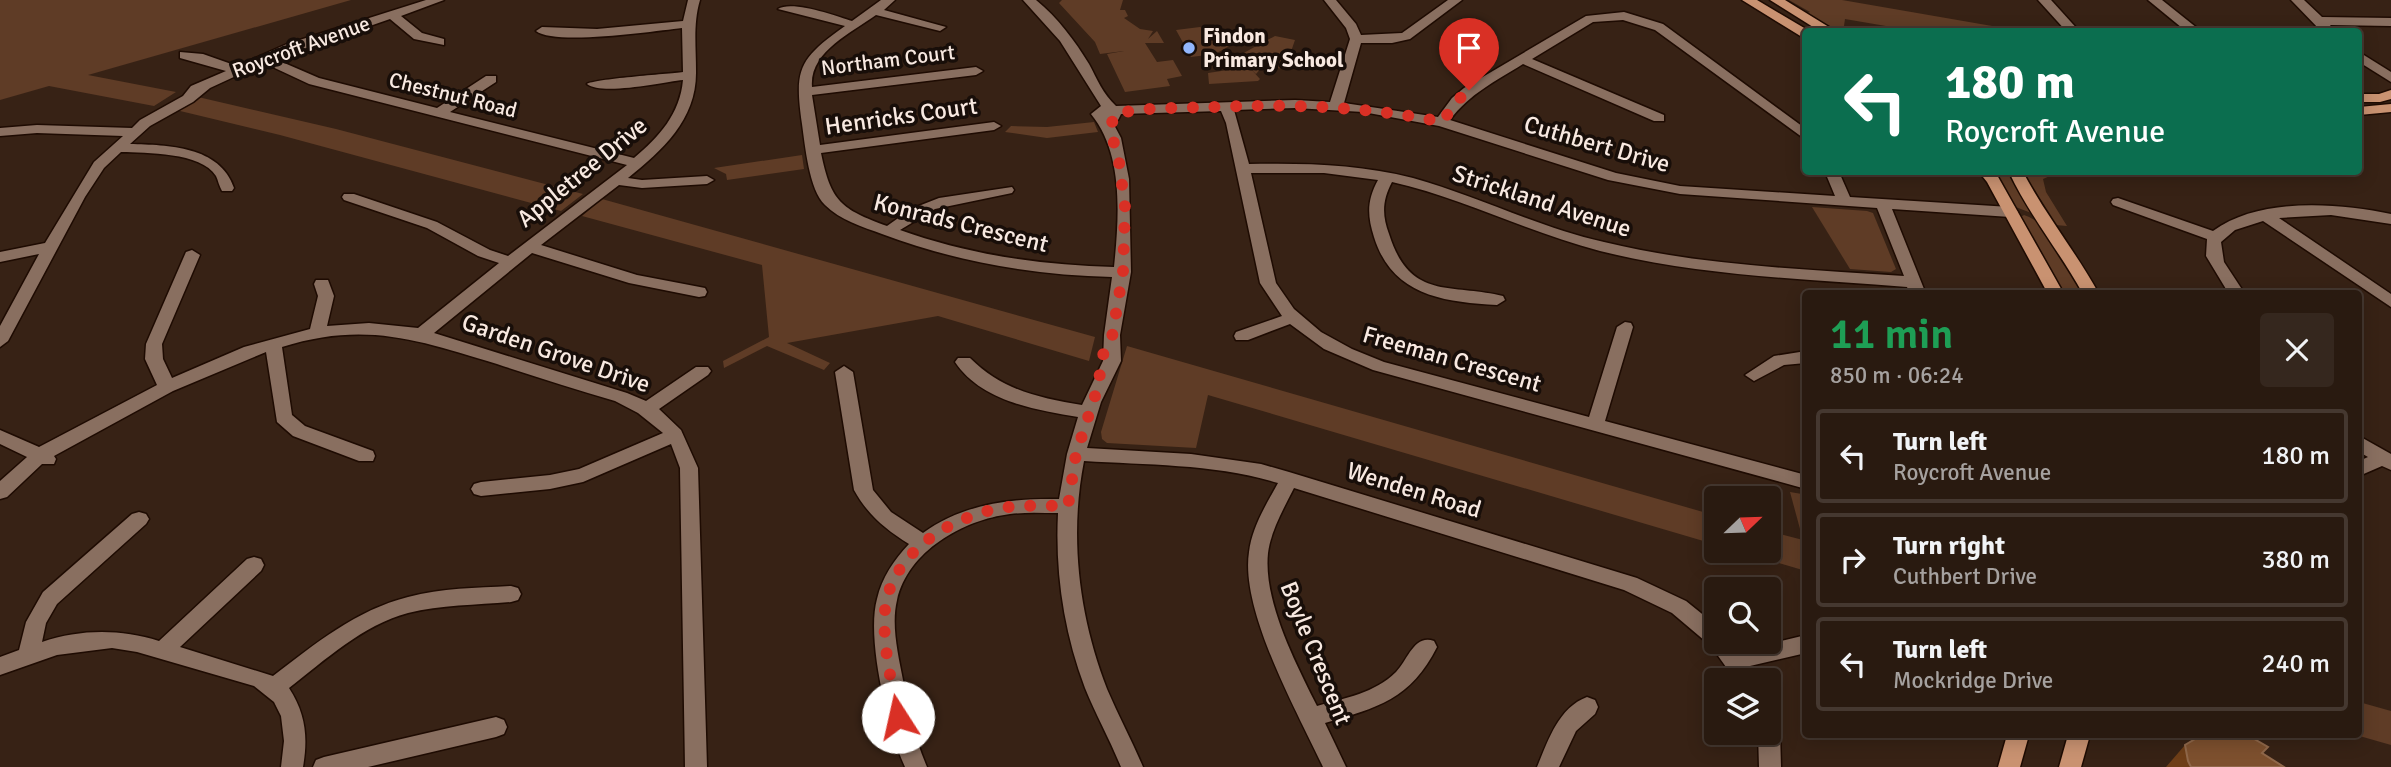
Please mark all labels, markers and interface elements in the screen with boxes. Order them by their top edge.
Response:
street label: Roycroft Avenue [229,10,373,84]
pin [1439,18,1499,90]
place label: Findon Primary School [1203,23,1344,73]
icon: arrive [1450,29,1488,67]
street label: Northam Court [820,39,956,81]
marker: Findon Primary School [1181,40,1197,56]
text: 180 m [1945,52,2075,112]
icon: left [1830,56,1921,147]
street label: Chestnut Road [386,67,520,123]
street label: Henricks Court [823,90,979,142]
street label: Cuthbert Drive [1521,109,1673,179]
street label: Appletree Drive [511,110,653,234]
text: Roycroft Avenue [1945,112,2165,151]
street label: Strickland Avenue [1449,158,1635,244]
street label: Konrads Crescent [871,187,1051,259]
street label: Garden Grove Drive [458,307,654,399]
text: 11 min [1830,309,1953,360]
button: close [2260,313,2334,387]
street label: Freeman Crescent [1359,319,1545,399]
text: 850 m · 06:24 [1830,361,1964,390]
text: Turn left [1893,426,1987,458]
icon: left [1834,437,1872,475]
text: 180 m [2261,440,2330,472]
street label: Wenden Road [1343,455,1485,525]
text: Roycroft Avenue [1893,458,2051,487]
north arrow [1704,486,1782,564]
map controls [1704,486,1781,745]
text: Turn right [1893,530,2005,562]
icon: right [1834,541,1872,579]
text: 380 m [2261,544,2330,576]
text: Cuthbert Drive [1893,562,2037,591]
street label: Boyle Crescent [1274,577,1358,729]
button: search [1704,577,1781,654]
text: Turn left [1893,634,1987,666]
icon: left [1834,645,1872,683]
text: 240 m [2261,648,2330,680]
text: Mockridge Drive [1893,666,2053,695]
button: layers [1704,668,1781,745]
position arrow [861,680,935,754]

